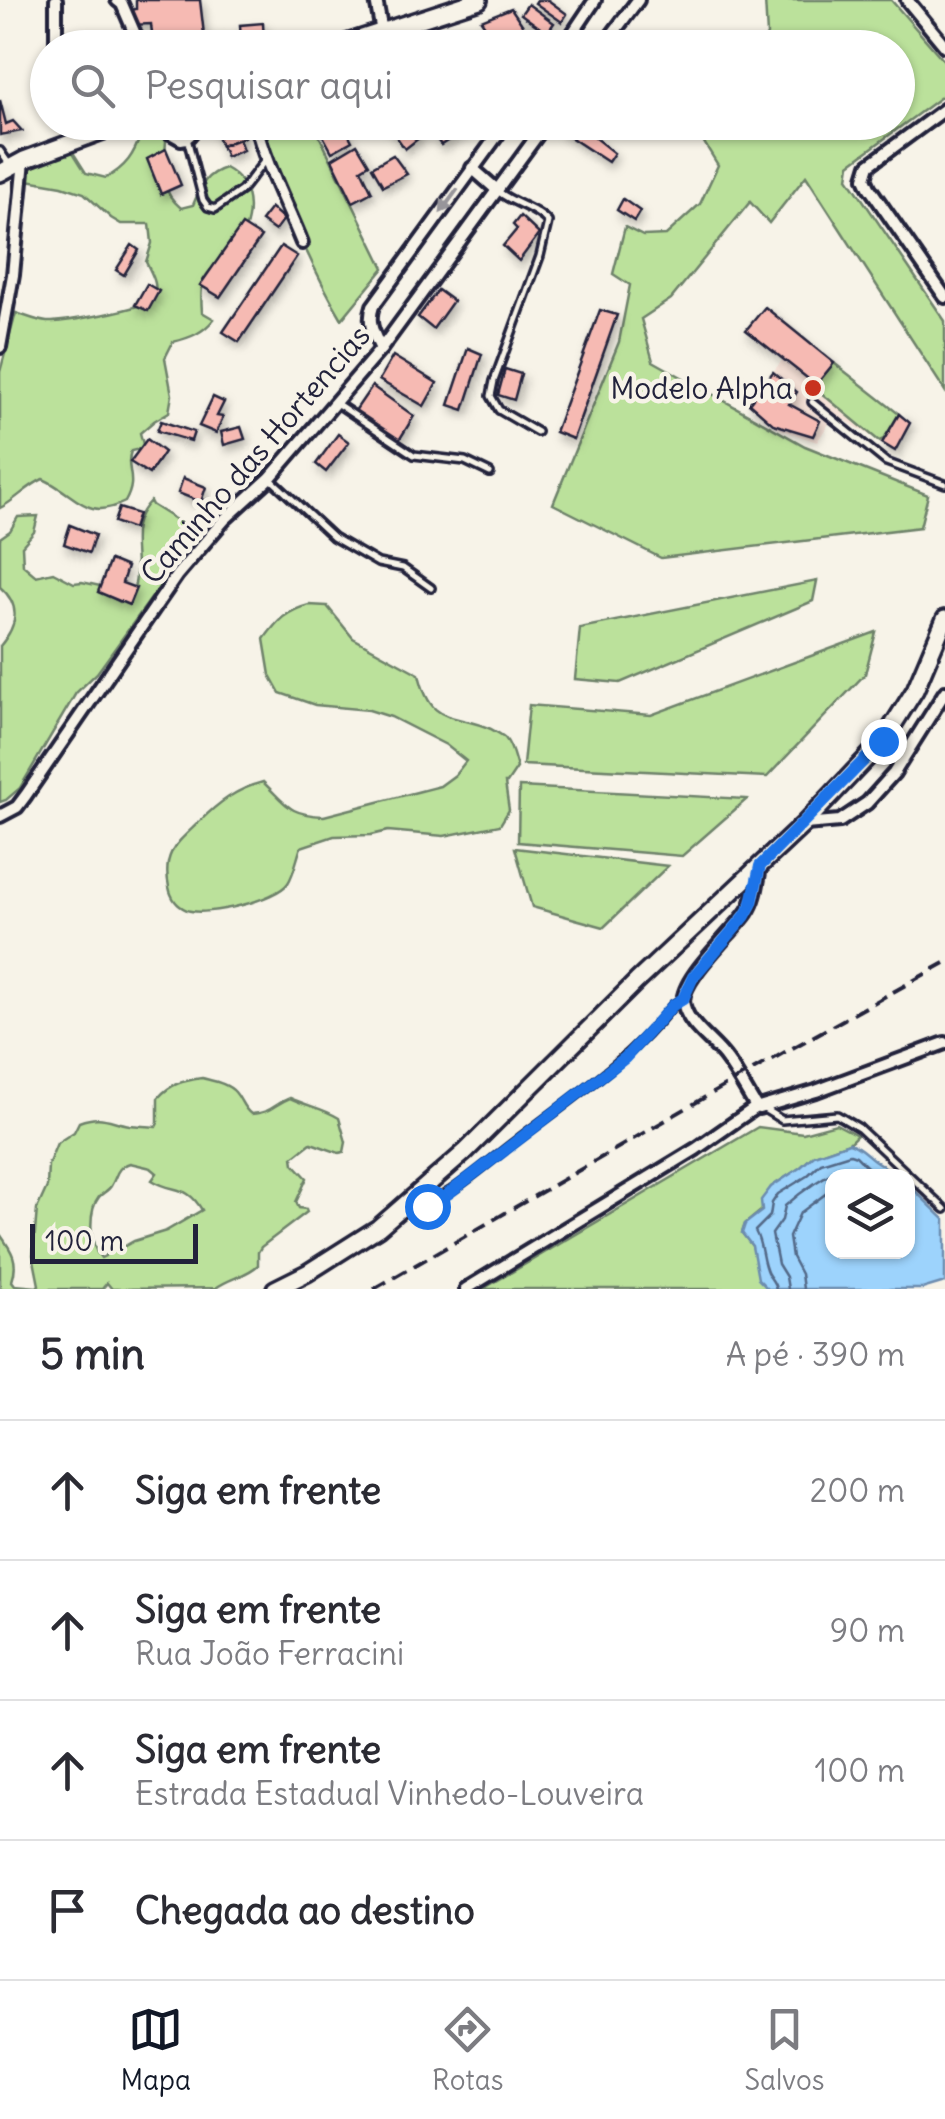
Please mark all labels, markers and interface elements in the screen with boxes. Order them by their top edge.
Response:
search box [30,30,915,140]
icon: search [65,58,120,113]
text: Pesquisar aqui [145,62,393,109]
one-way arrow [440,187,459,214]
street label: Caminho das Hortencias [132,317,378,591]
place label: Modelo Alpha [610,369,793,407]
marker: Modelo Alpha [802,377,824,399]
route end [861,719,907,765]
map controls [825,1169,915,1259]
button: layers [825,1169,915,1259]
route start [405,1184,451,1230]
scale bar [30,1219,198,1264]
text: 100 m [45,1223,124,1259]
text: 5 min [40,1328,145,1380]
text: A pé · 390 m [726,1334,905,1375]
icon: ahead [40,1463,95,1518]
text: Siga em frente [135,1467,381,1514]
text: 200 m [810,1470,905,1511]
text: Siga em frente [135,1586,381,1633]
icon: ahead [40,1603,95,1658]
text: 90 m [830,1610,905,1651]
text: Rua João Ferracini [135,1633,404,1674]
text: Siga em frente [135,1726,381,1773]
icon: ahead [40,1743,95,1798]
text: 100 m [815,1750,905,1791]
text: Estrada Estadual Vinhedo-Louveira [135,1773,644,1814]
icon: arrive [40,1883,95,1938]
text: Chegada ao destino [135,1887,475,1934]
tab: Mapa [121,2002,191,2098]
tab: Rotas [432,2002,503,2098]
tab: Salvos [745,2002,824,2098]

